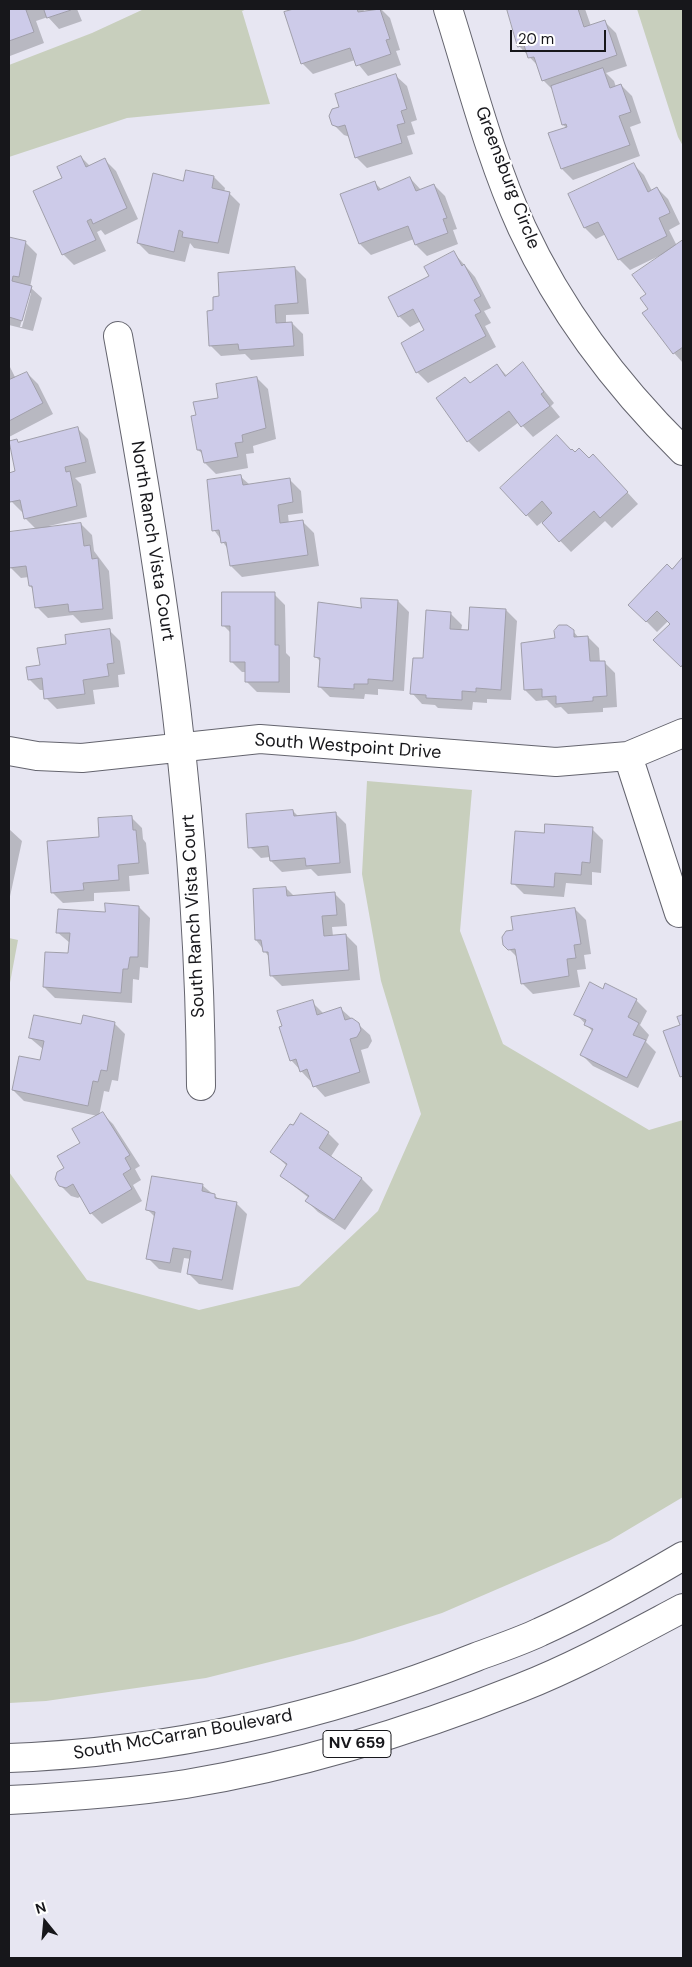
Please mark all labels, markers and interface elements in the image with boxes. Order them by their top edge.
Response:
scale bar [512,20,608,52]
text: 20 m [518,29,554,49]
street label: Greensburg Circle [470,104,544,252]
street label: North Ranch Vista Court [126,439,178,643]
street label: South Westpoint Drive [254,730,442,764]
street label: South Ranch Vista Court [178,814,210,1018]
street label: South McCarran Boulevard [72,1705,294,1765]
road number: NV 659 [323,1730,391,1758]
north arrow [20,1897,70,1947]
text: N [33,1898,48,1918]

